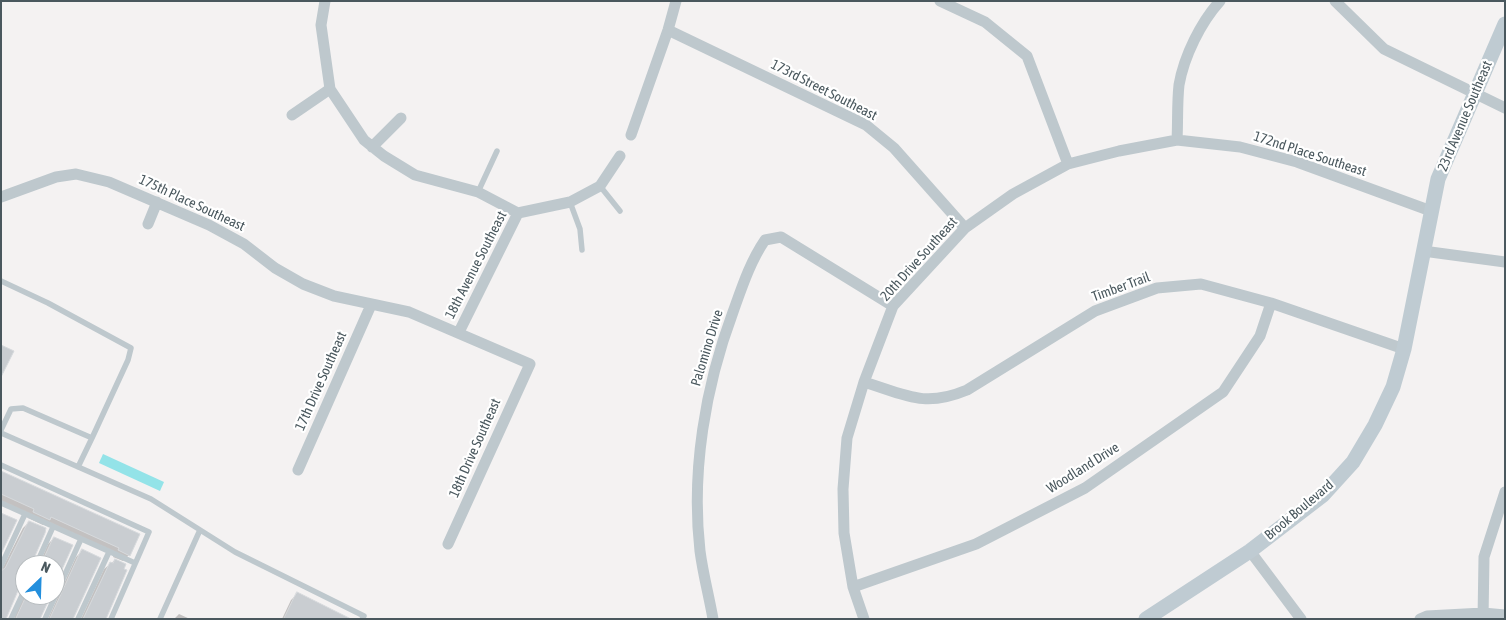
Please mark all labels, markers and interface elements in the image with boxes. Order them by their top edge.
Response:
street label: 173rd Street Southeast [768,56,880,124]
street label: 23rd Avenue Southeast [1434,58,1496,174]
street label: 172nd Place Southeast [1252,128,1368,180]
street label: 175th Place Southeast [136,171,248,235]
street label: 18th Avenue Southeast [442,208,510,322]
street label: 20th Drive Southeast [877,214,961,304]
street label: Timber Trail [1090,269,1152,305]
street label: Palomino Drive [687,308,727,388]
street label: 17th Drive Southeast [292,329,350,433]
street label: 18th Drive Southeast [446,396,504,500]
street label: Woodland Drive [1044,439,1122,497]
street label: Brook Boulevard [1261,476,1337,544]
north arrow [15,555,65,605]
text: N [39,558,53,576]

